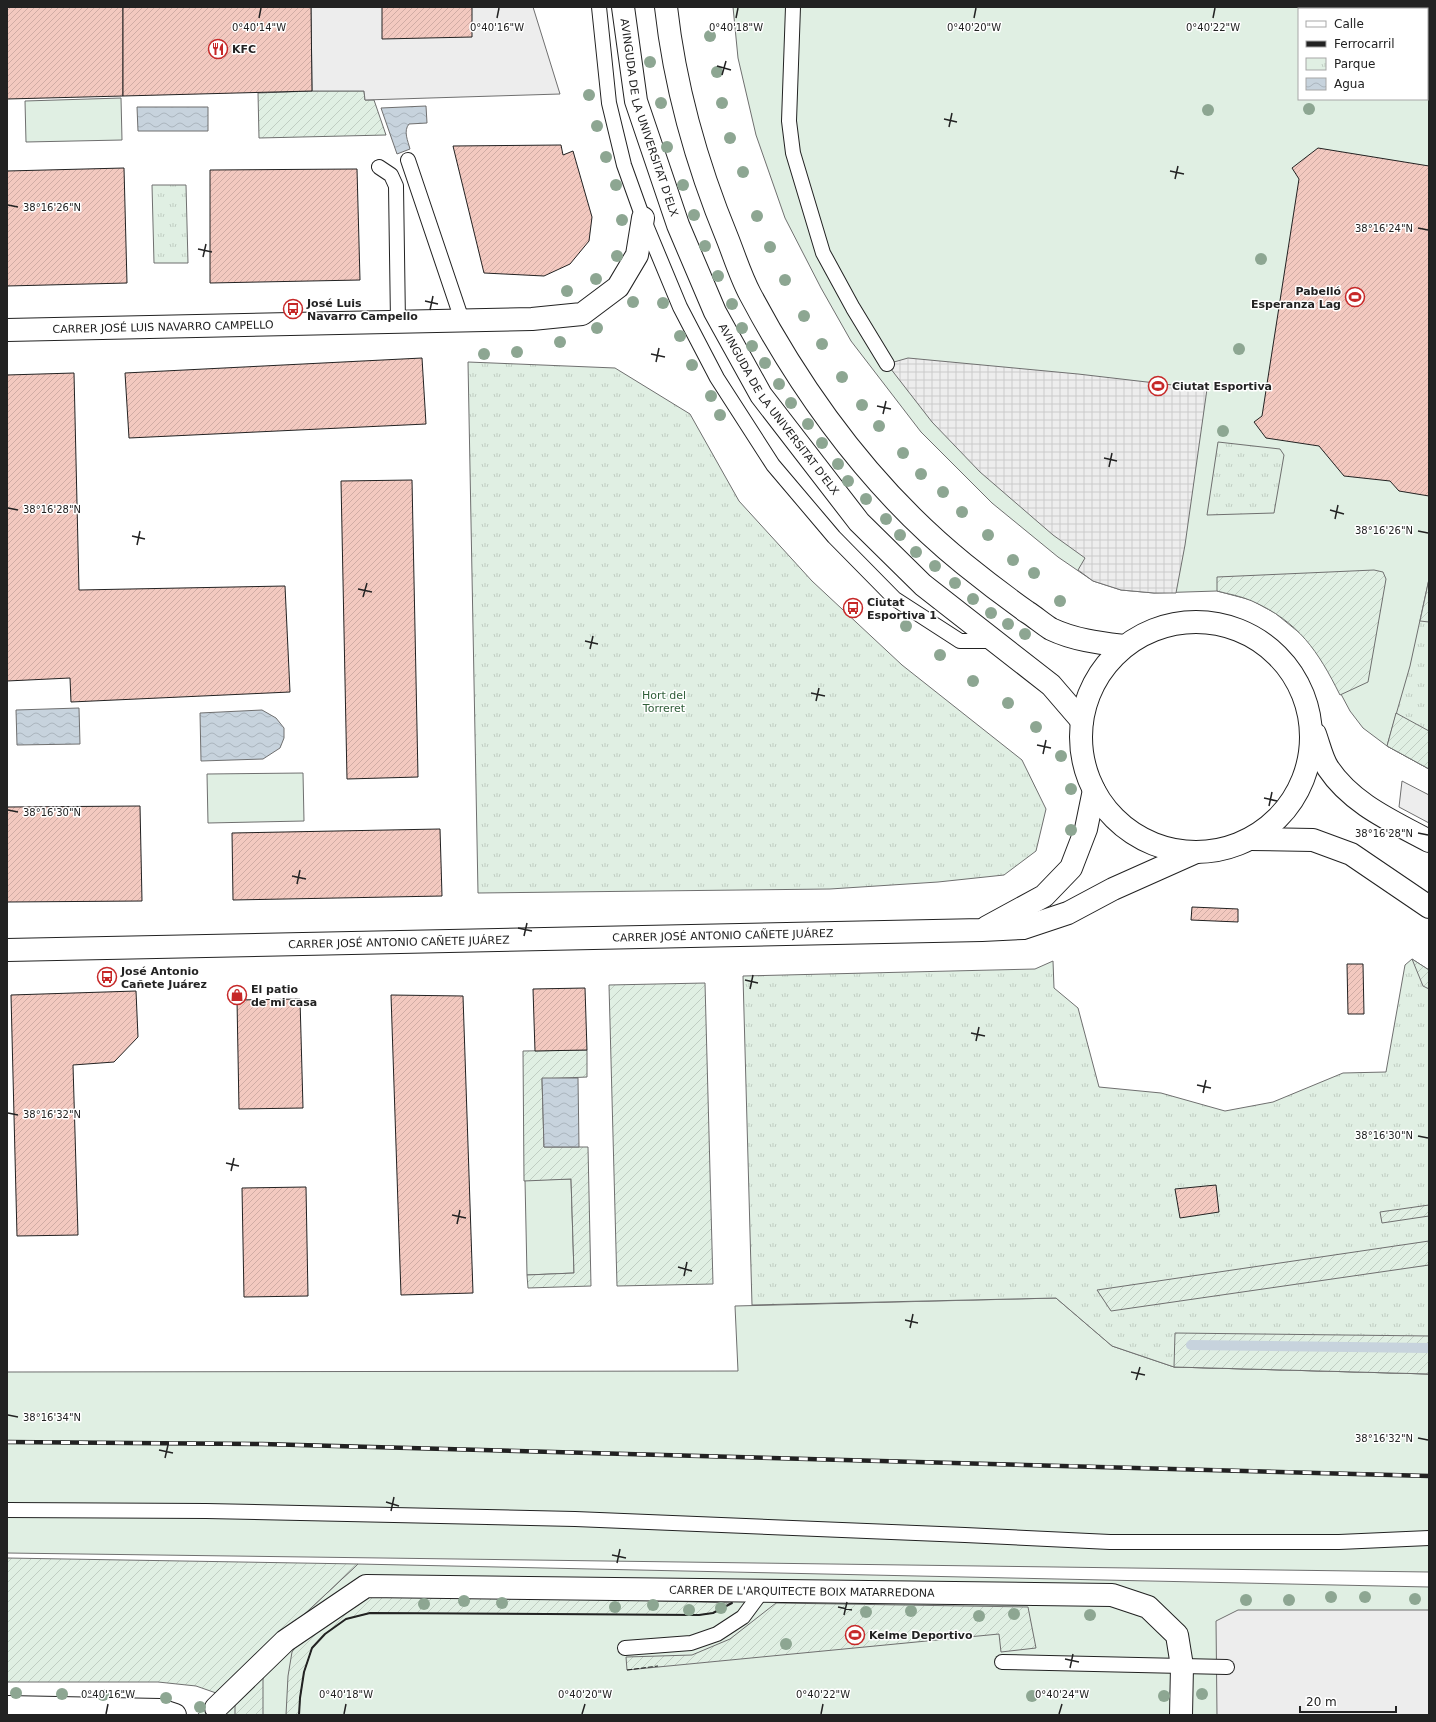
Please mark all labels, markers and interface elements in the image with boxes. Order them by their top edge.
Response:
legend [1298,8,1428,100]
text: Calle [1334,17,1364,31]
street label: AVINGUDA DE LA UNIVERSITAT D'ELX [618,18,681,219]
text: 0°40'14"W [232,22,286,33]
text: 0°40'16"W [470,22,524,33]
text: 0°40'18"W [709,22,763,33]
text: 0°40'20"W [947,22,1001,33]
text: 0°40'22"W [1186,22,1240,33]
text: Ferrocarril [1334,37,1395,51]
restaurant icon: KFC [207,38,229,60]
place label: KFC [232,43,256,56]
text: Parque [1334,57,1375,71]
text: Agua [1334,77,1365,91]
text: 38°16'26"N [23,202,81,213]
text: 38°16'24"N [1355,223,1413,234]
place label: Pabelló Esperanza Lag [1251,285,1341,311]
sports icon: Pabelló Esperanza Lag [1344,286,1366,308]
place label: José Luis Navarro Campello [306,297,418,323]
bus stop icon: José Luis Navarro Campello [282,298,304,320]
street label: CARRER JOSÉ LUIS NAVARRO CAMPELLO [52,318,274,336]
street label: AVINGUDA DE LA UNIVERSITAT D'ELX [716,321,842,498]
sports icon: Ciutat Esportiva [1147,375,1169,397]
place label: Ciutat Esportiva [1172,380,1272,393]
text: 38°16'28"N [23,504,81,515]
text: 38°16'26"N [1355,525,1413,536]
place label: Ciutat Esportiva 1 [867,596,937,622]
bus stop icon: Ciutat Esportiva 1 [842,597,864,619]
park label: Hort del Torreret [642,689,686,715]
text: 38°16'30"N [23,807,81,818]
text: 38°16'28"N [1355,828,1413,839]
street label: CARRER JOSÉ ANTONIO CAÑETE JUÁREZ [612,927,834,945]
street label: CARRER JOSÉ ANTONIO CAÑETE JUÁREZ [288,934,510,951]
place label: José Antonio Cañete Juárez [120,965,207,991]
bus stop icon: José Antonio Cañete Juárez [96,966,118,988]
place label: El patio de mi casa [251,983,317,1009]
shop icon: El patio de mi casa [226,984,248,1006]
text: 38°16'32"N [23,1109,81,1120]
text: 38°16'30"N [1355,1130,1413,1141]
text: 38°16'34"N [23,1412,81,1423]
text: 38°16'32"N [1355,1433,1413,1444]
street label: CARRER DE L'ARQUITECTE BOIX MATARREDONA [669,1584,935,1600]
sports icon: Kelme Deportivo [844,1624,866,1646]
place label: Kelme Deportivo [869,1629,973,1642]
scale bar [1300,1688,1396,1714]
text: 0°40'16"W [81,1689,135,1700]
text: 0°40'18"W [319,1689,373,1700]
text: 0°40'20"W [558,1689,612,1700]
text: 0°40'22"W [796,1689,850,1700]
text: 0°40'24"W [1035,1689,1089,1700]
text: 20 m [1306,1695,1337,1709]

